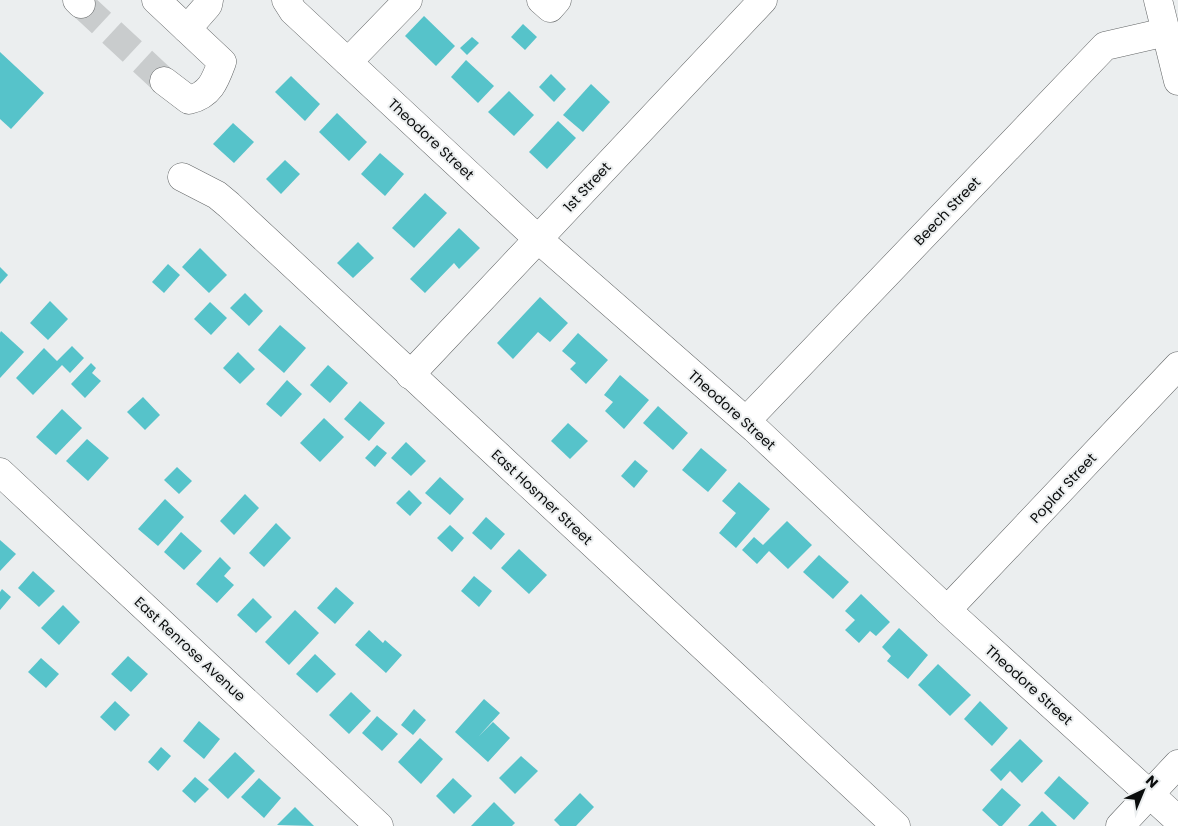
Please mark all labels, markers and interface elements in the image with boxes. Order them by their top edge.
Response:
street label: Theodore Street [384,94,478,184]
street label: 1st Street [559,158,615,216]
street label: Beech Street [909,172,985,250]
street label: Theodore Street [684,365,780,455]
street label: East Hosmer Street [487,445,597,549]
street label: Poplar Street [1025,448,1101,528]
street label: East Renrose Avenue [130,592,250,706]
street label: Theodore Street [981,640,1077,730]
north arrow [1118,766,1168,816]
text: N [1141,771,1163,792]

